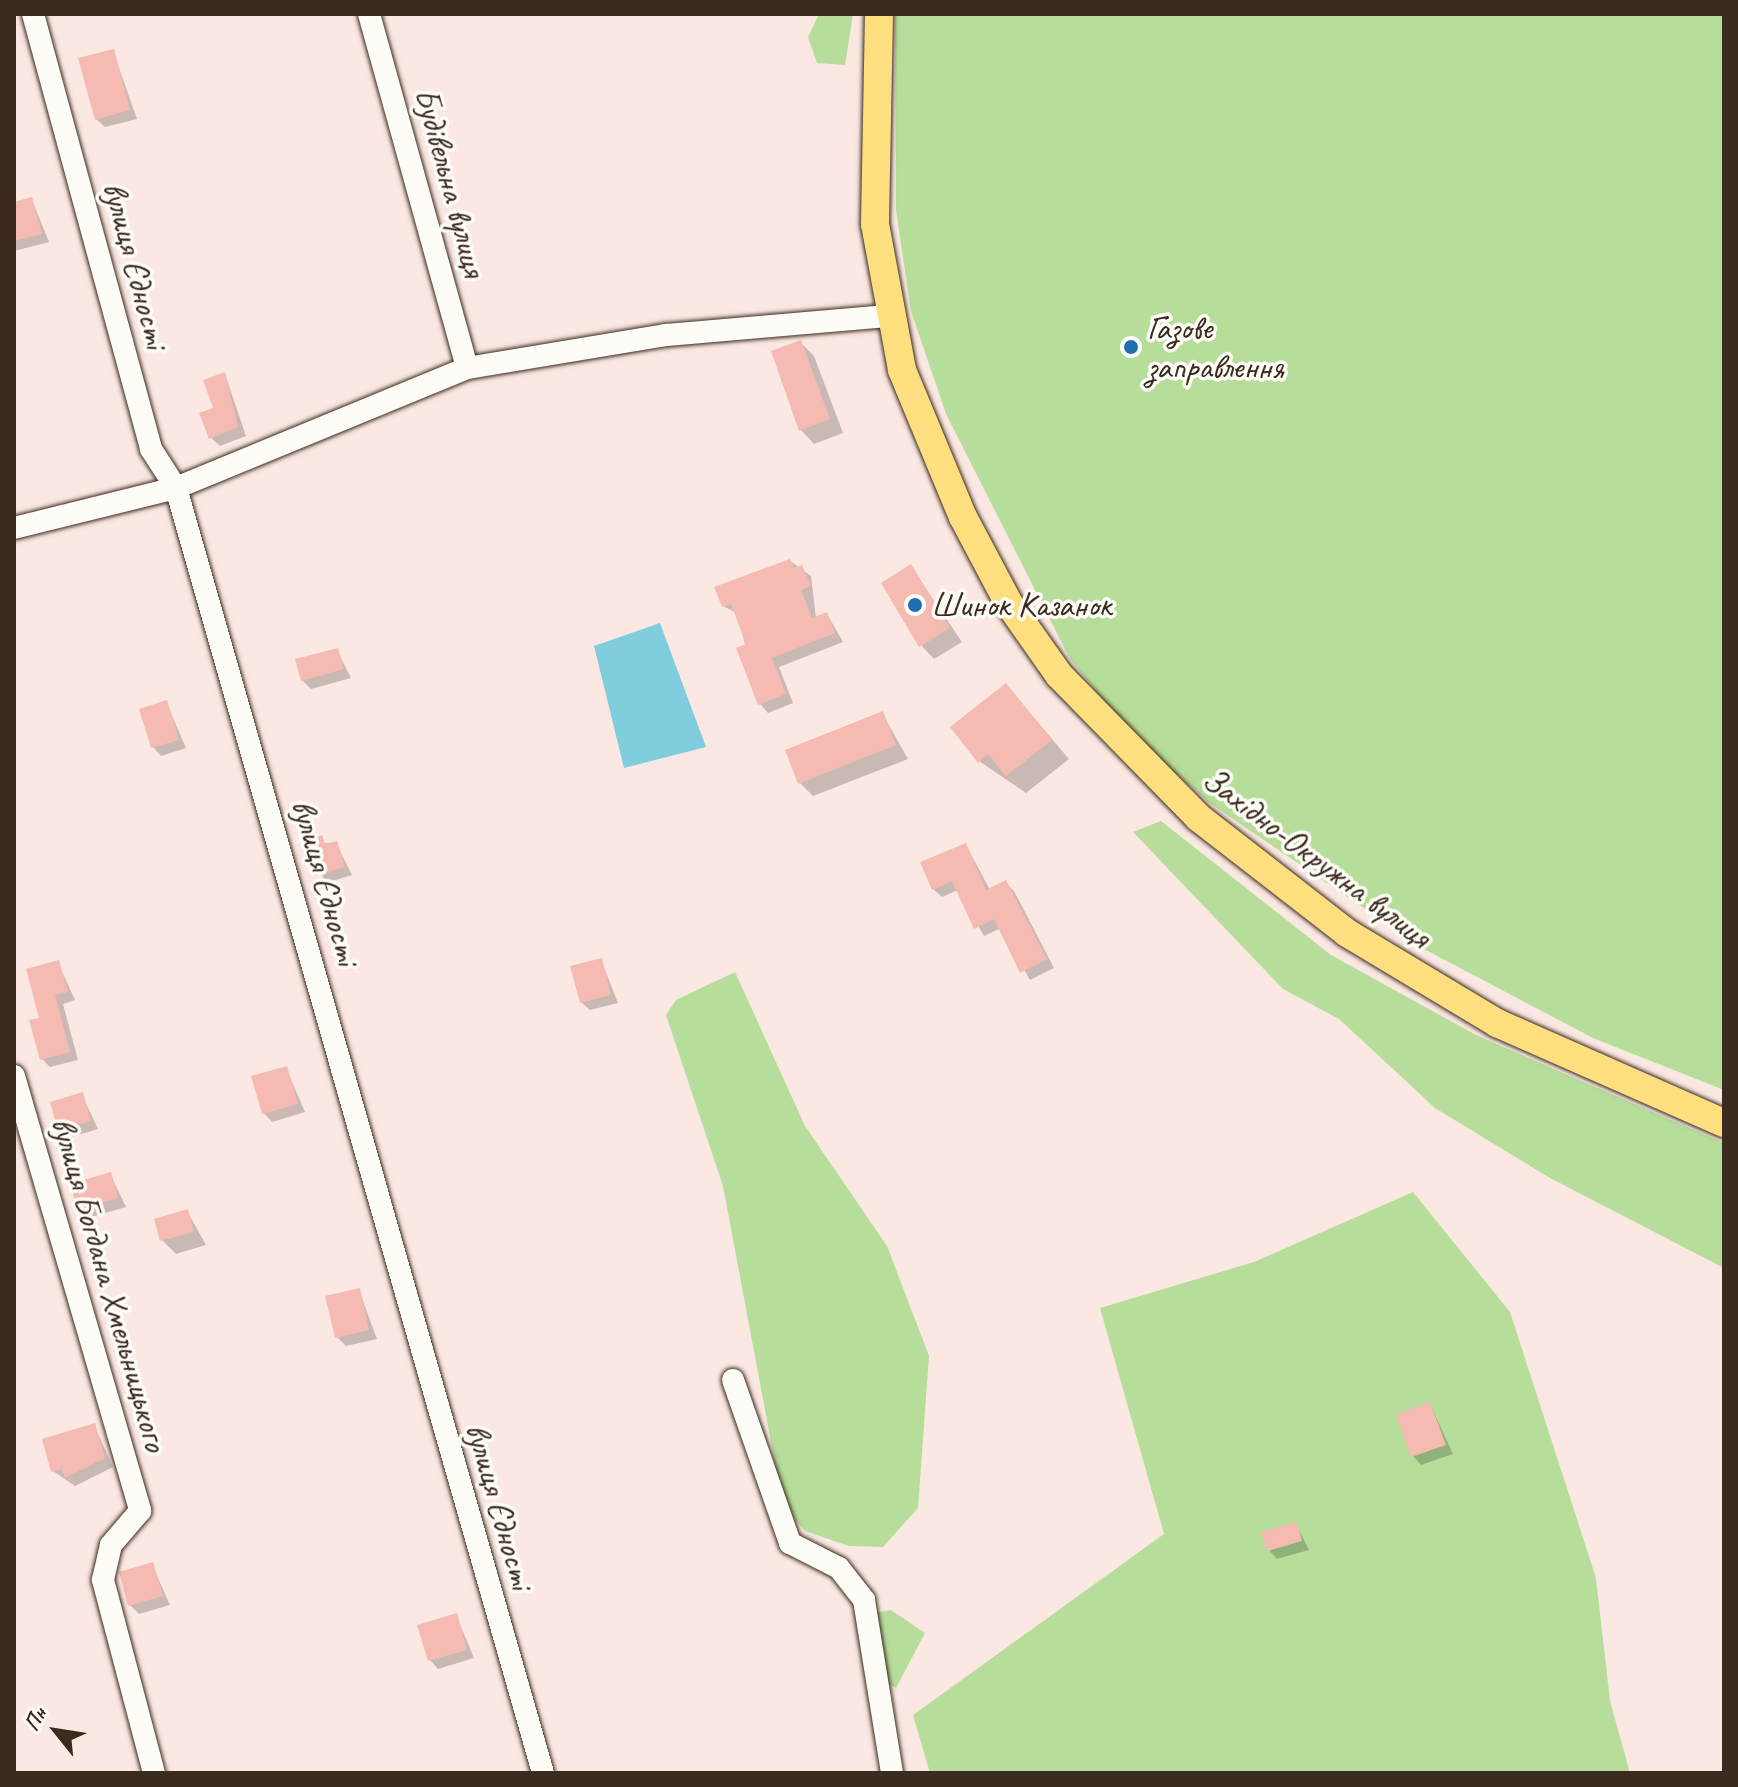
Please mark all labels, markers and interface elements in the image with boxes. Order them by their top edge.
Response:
street label: Будівельна вулиця [406,82,496,282]
street label: вулиця Єдності [94,177,178,353]
place label: Газове заправлення [1147,307,1284,386]
marker: Газове заправлення [1122,338,1140,356]
place label: Шинок Казанок [931,585,1109,625]
marker: Шинок Казанок [906,596,924,614]
street label: Західно-Окружна вулиця [1194,757,1440,957]
street label: вулиця Єдності [283,794,369,970]
street label: вулиця Богдана Хмельницького [43,1112,177,1456]
street label: вулиця Єдності [457,1418,543,1594]
north arrow [16,1691,96,1771]
text: Пн [17,1702,53,1736]

